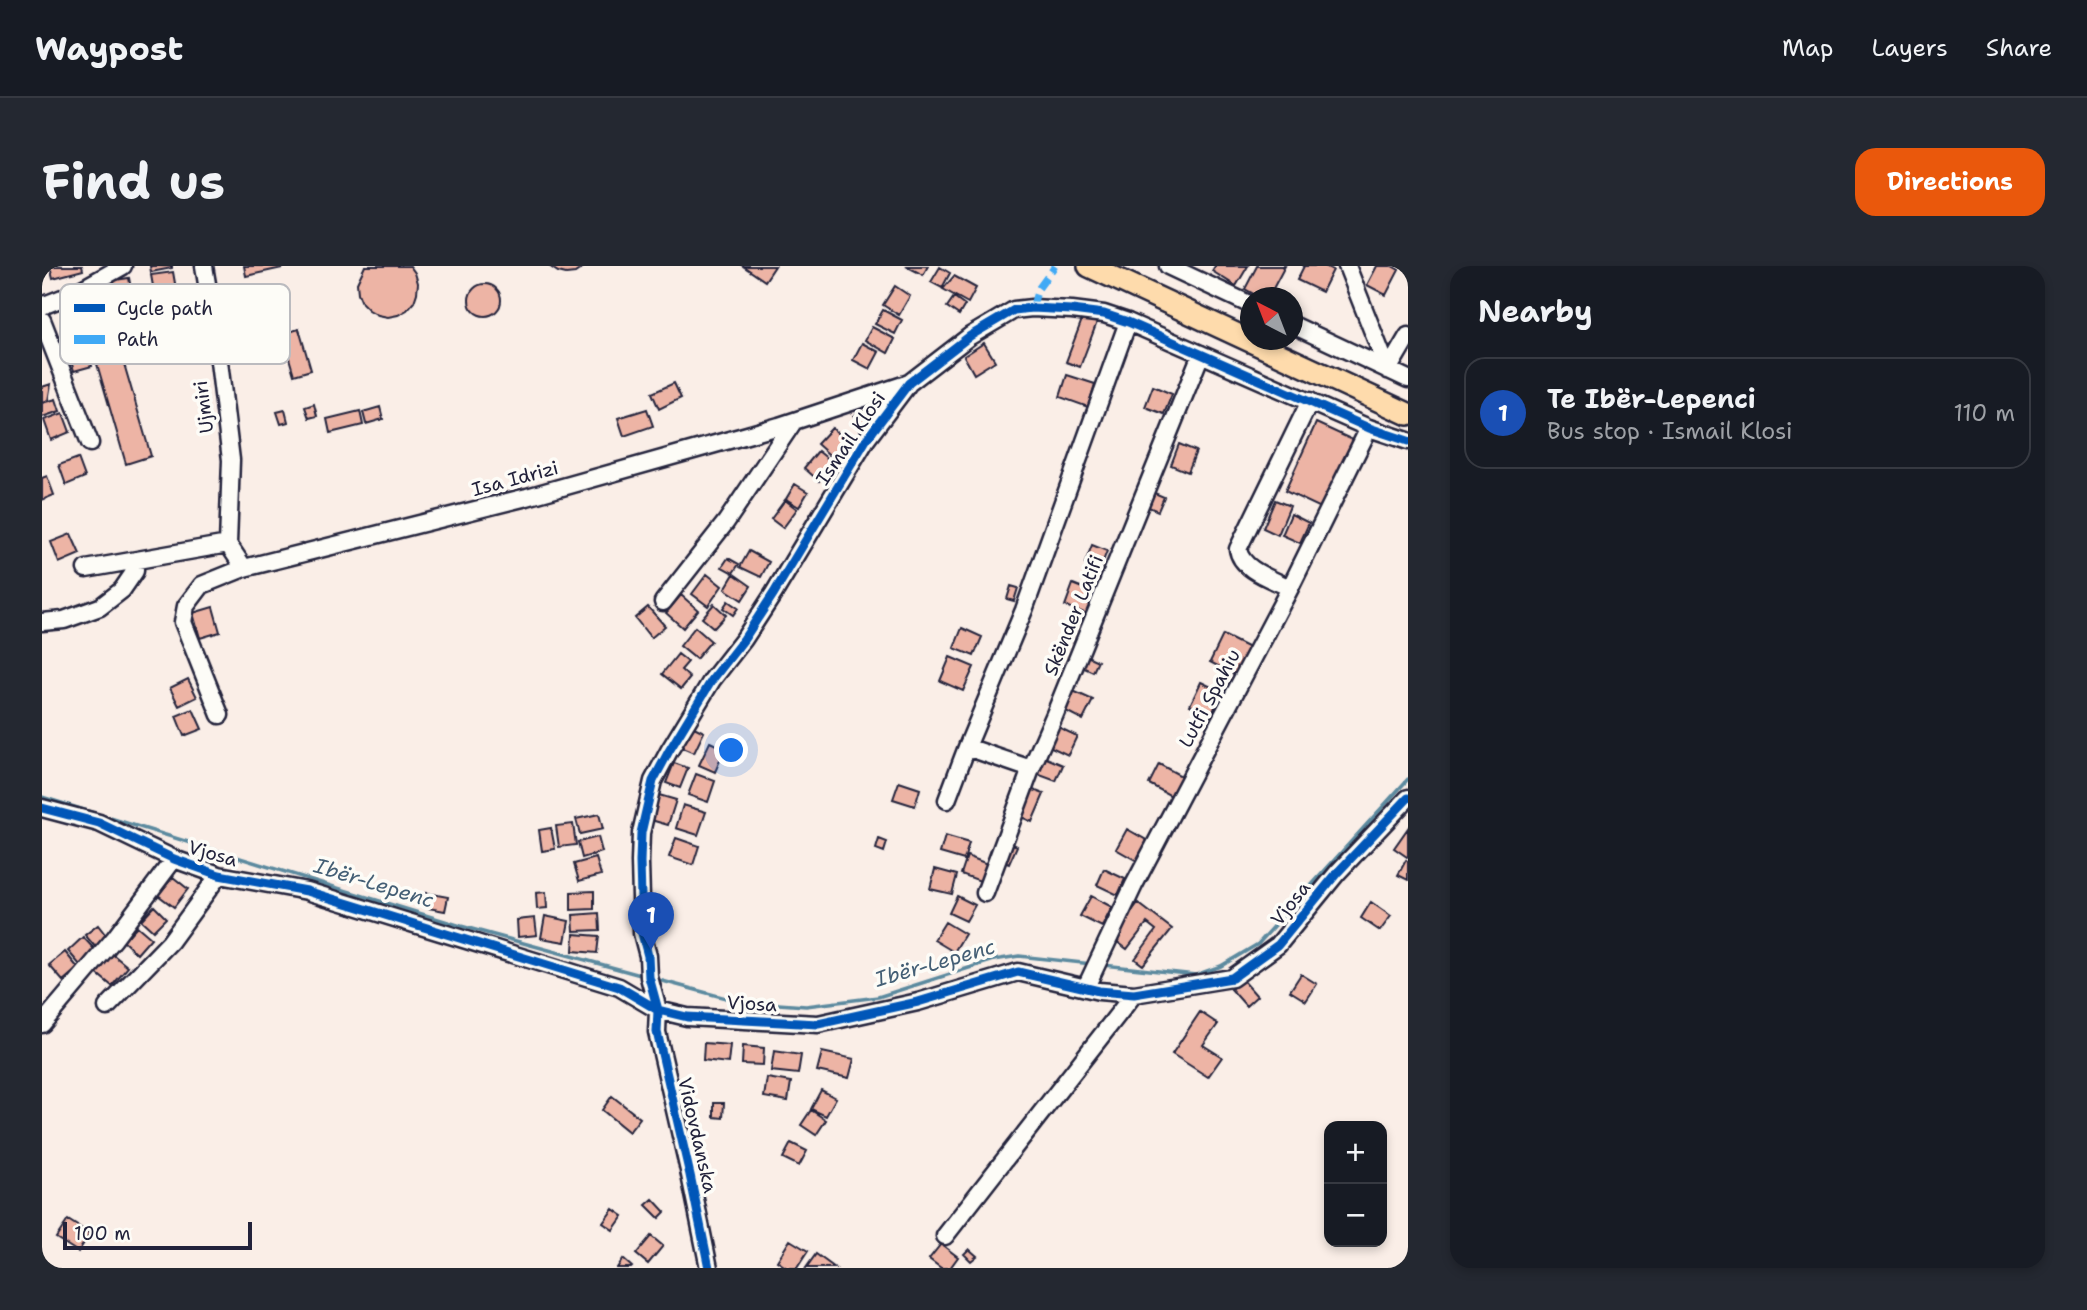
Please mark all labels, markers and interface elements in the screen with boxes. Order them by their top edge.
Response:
text: Waypost [35,26,183,71]
text: Map [1782,32,1833,64]
text: Layers [1871,32,1948,64]
text: Share [1986,32,2052,64]
button: Directions [1855,148,2045,216]
text: Find us [42,149,225,215]
legend [60,284,290,364]
north arrow [1240,287,1303,350]
text: Nearby [1478,291,1593,332]
text: Cycle path [117,296,213,321]
text: Path [117,327,159,352]
street label: Ujmiri [188,379,219,435]
text: Te Ibër-Lepenci [1547,381,1756,416]
street label: Ismail Klosi [810,387,891,490]
text: 1 [1498,398,1508,428]
text: 110 m [1953,398,2015,428]
text: Bus stop · Ismail Klosi [1547,416,1792,446]
street label: Isa Idrizi [469,455,561,502]
street label: Skënder Latifi [1038,551,1109,679]
street label: Lutfi Spahiu [1173,645,1246,752]
your location [714,733,748,767]
street label: Vjosa [185,835,241,872]
water label: Ibër-Lepenc [310,851,437,915]
street label: Vjosa [1265,876,1316,931]
pin: 1 [628,892,674,950]
water label: Ibër-Lepenc [871,932,998,994]
street label: Vjosa [726,990,778,1017]
street label: Vidovdanska [672,1075,723,1196]
map controls [1324,1121,1387,1247]
button: + [1324,1121,1387,1184]
button: − [1324,1184,1387,1247]
scale bar [63,1219,252,1251]
text: 100 m [74,1221,131,1246]

